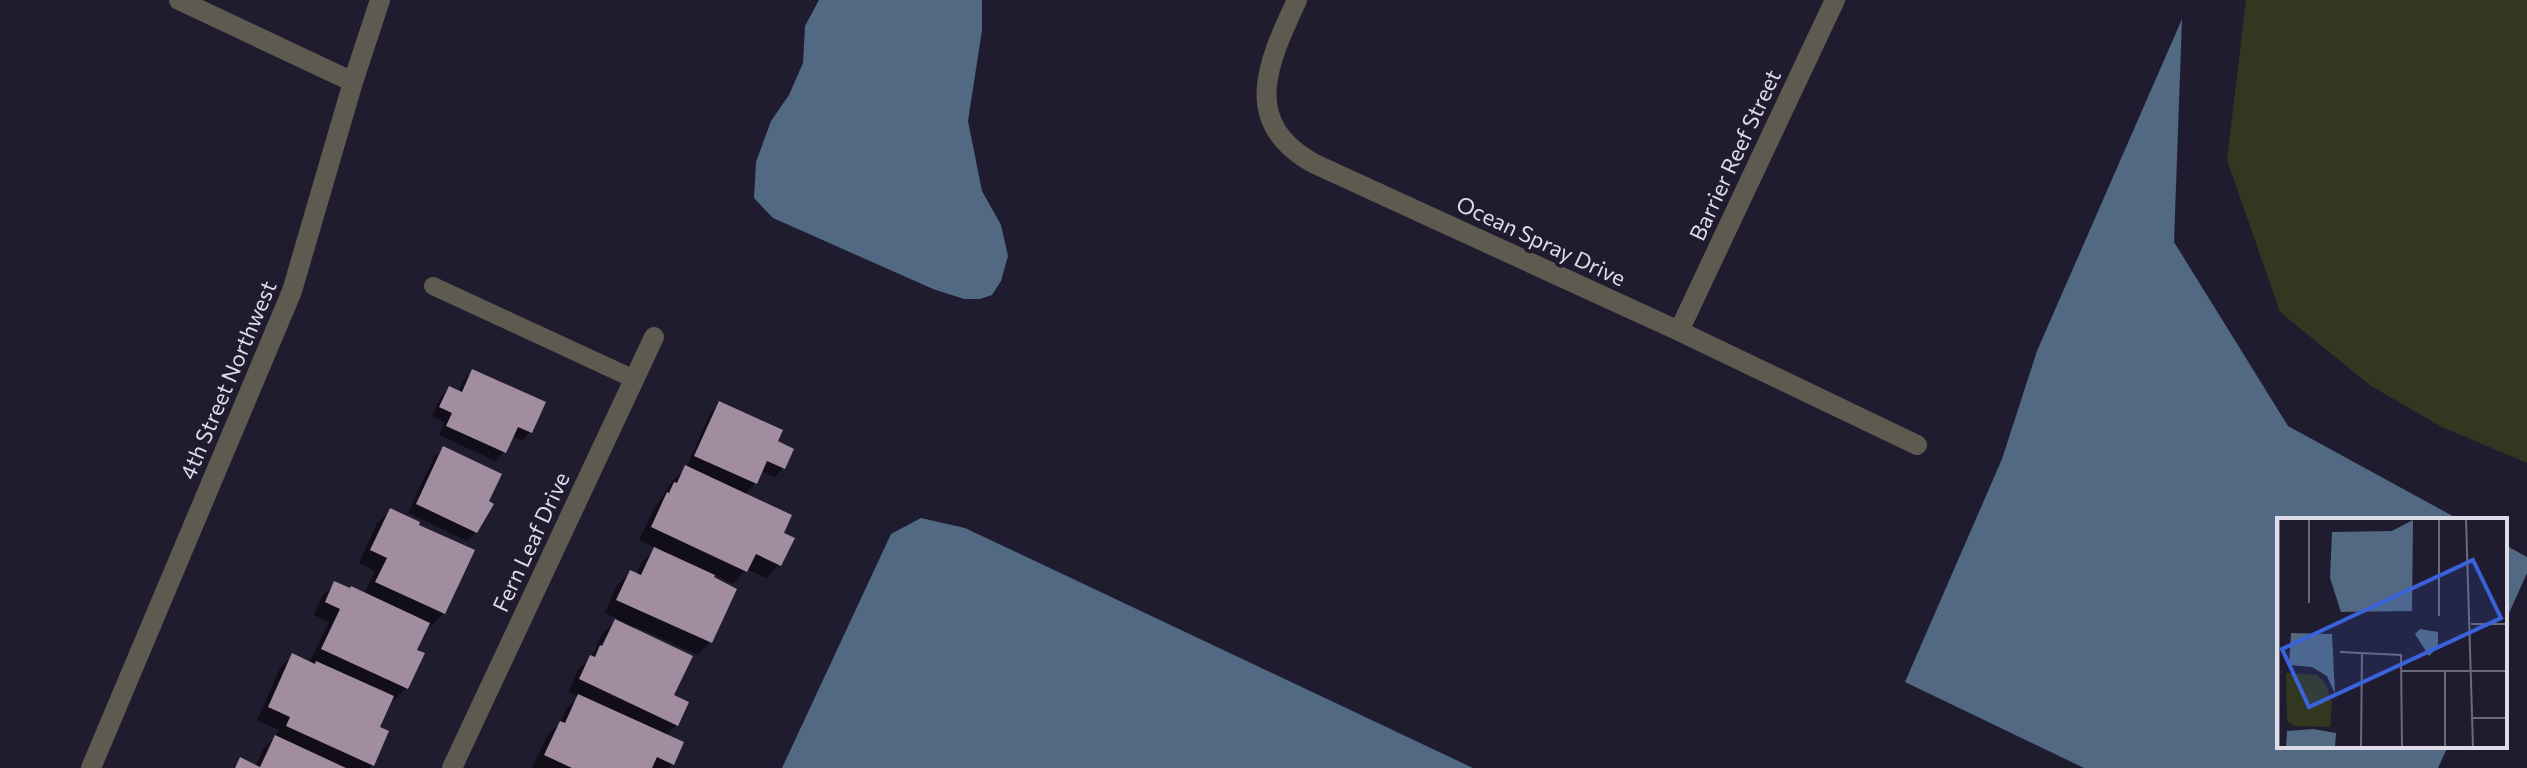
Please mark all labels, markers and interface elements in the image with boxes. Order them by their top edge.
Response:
street label: Barrier Reef Street [1683,65,1786,245]
street label: Ocean Spray Drive [1452,190,1630,292]
street label: 4th Street Northwest [173,276,282,483]
street label: Fern Leaf Drive [486,468,575,616]
inset map [2277,518,2507,748]

